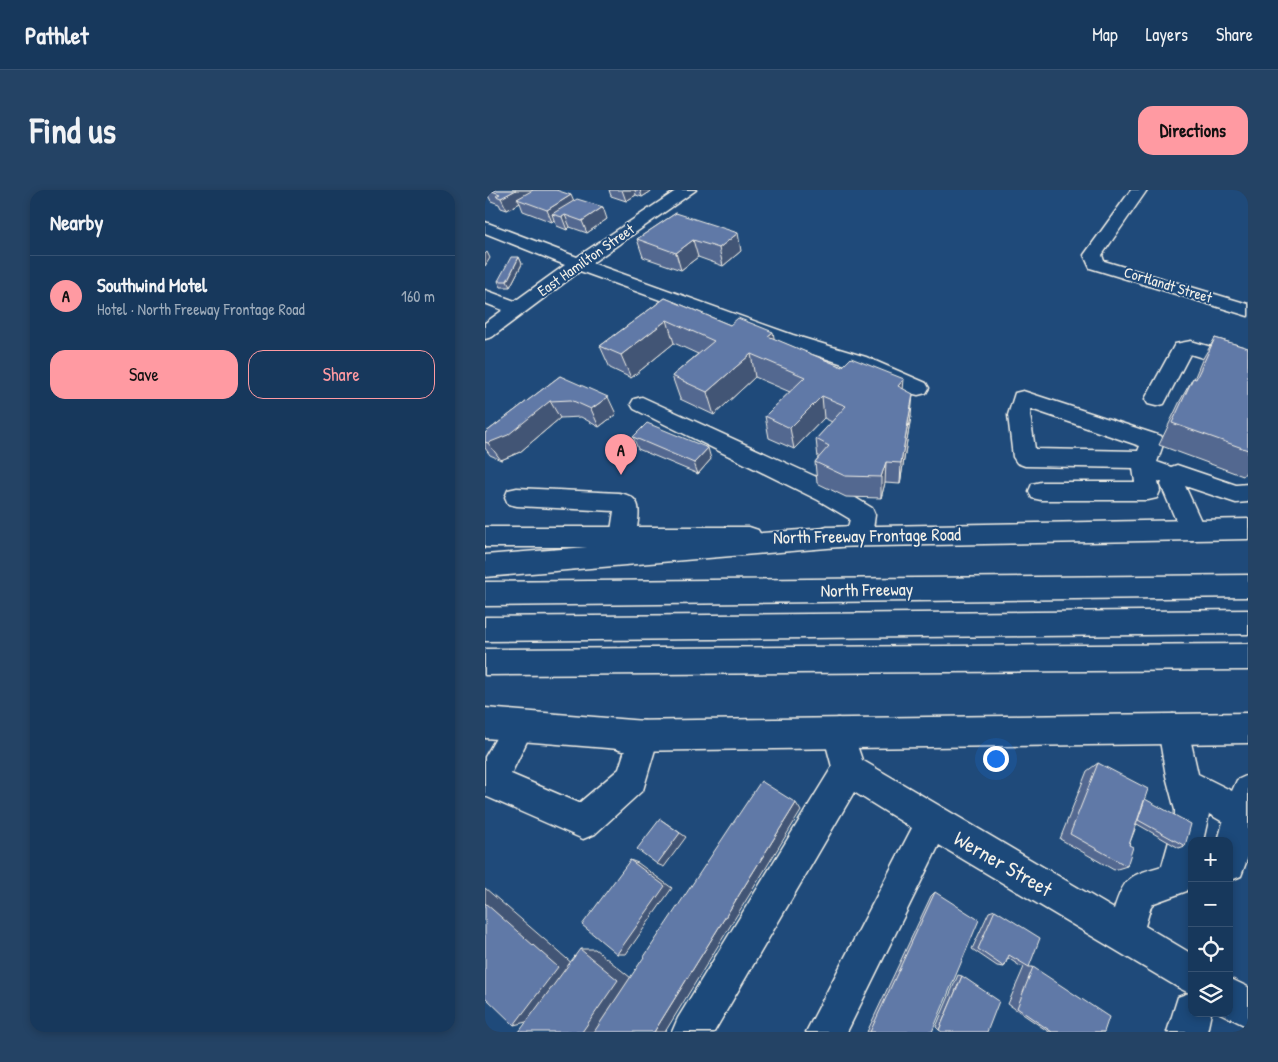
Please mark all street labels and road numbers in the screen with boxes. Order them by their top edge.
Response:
street label: East Hamilton Street [533,218,639,301]
street label: Cortlandt Street [1121,261,1216,308]
street label: North Freeway Frontage Road [773,521,961,550]
street label: North Freeway [820,576,914,603]
street label: Werner Street [949,824,1058,904]

